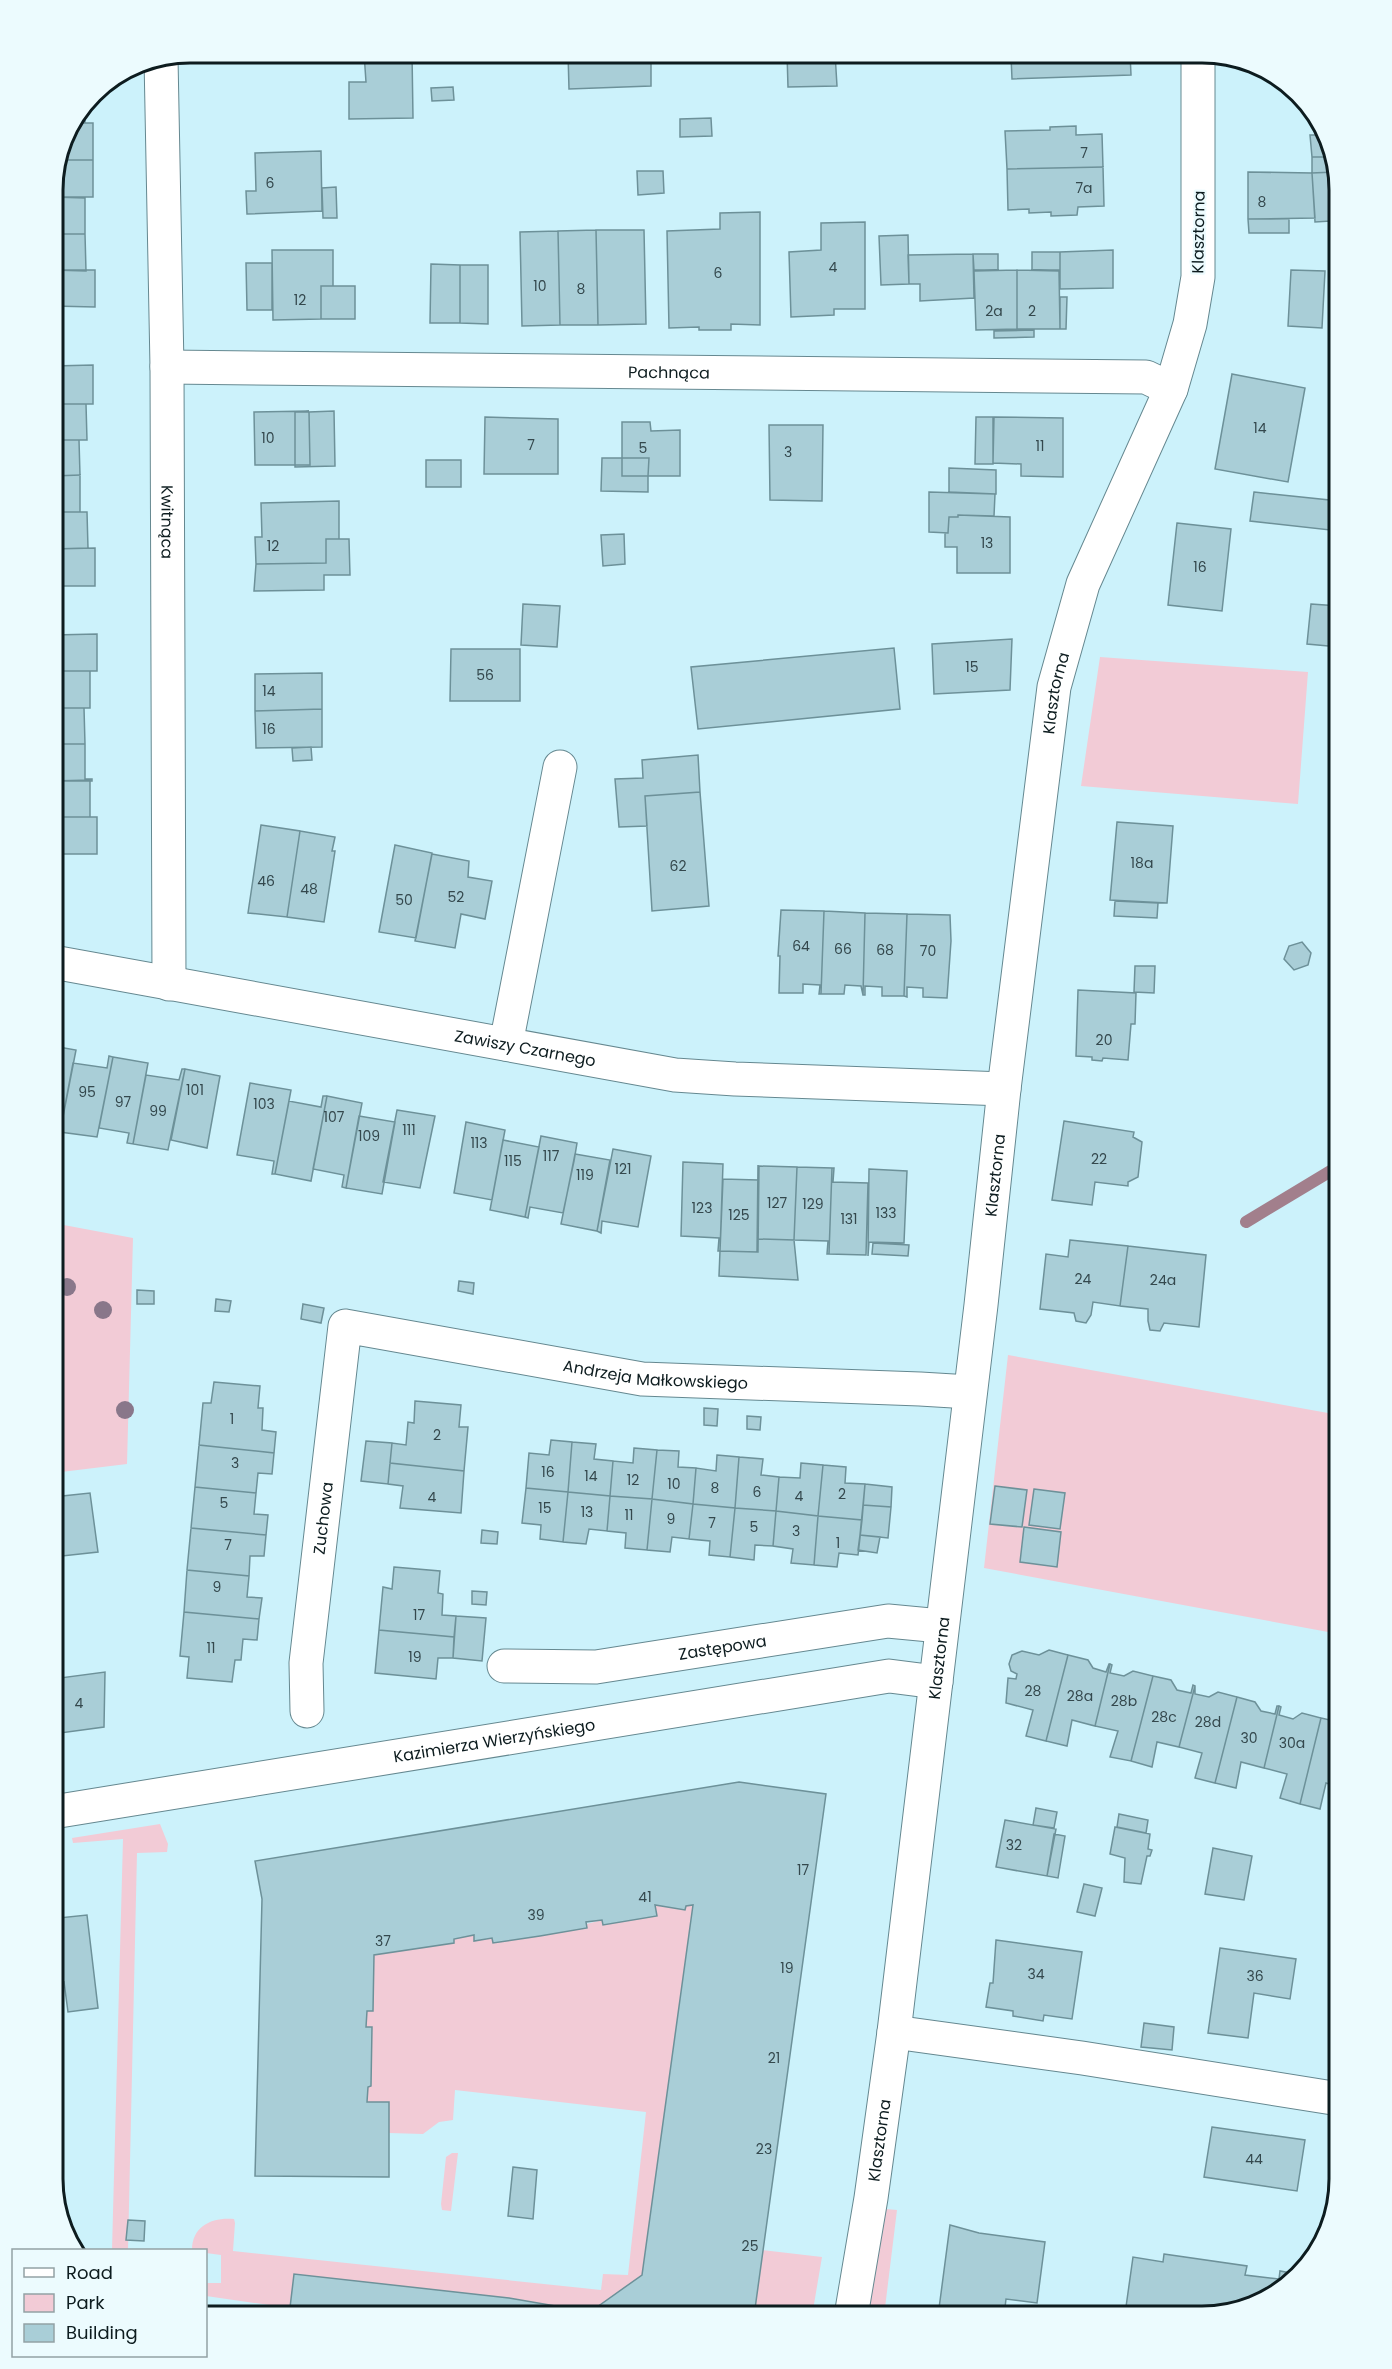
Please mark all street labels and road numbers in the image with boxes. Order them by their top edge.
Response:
street label: Klasztorna [1186,190,1211,274]
street label: Pachnąca [628,361,710,385]
street label: Kwitnąca [155,485,179,559]
street label: Klasztorna [1037,650,1075,735]
street label: Zawiszy Czarnego [453,1024,598,1072]
street label: Klasztorna [979,1133,1011,1218]
street label: Andrzeja Małkowskiego [561,1354,748,1395]
street label: Zuchowa [308,1480,339,1556]
street label: Klasztorna [923,1615,956,1701]
street label: Zastępowa [677,1629,768,1666]
street label: Kazimierza Wierzyńskiego [392,1713,597,1768]
street label: Klasztorna [862,2098,897,2183]

